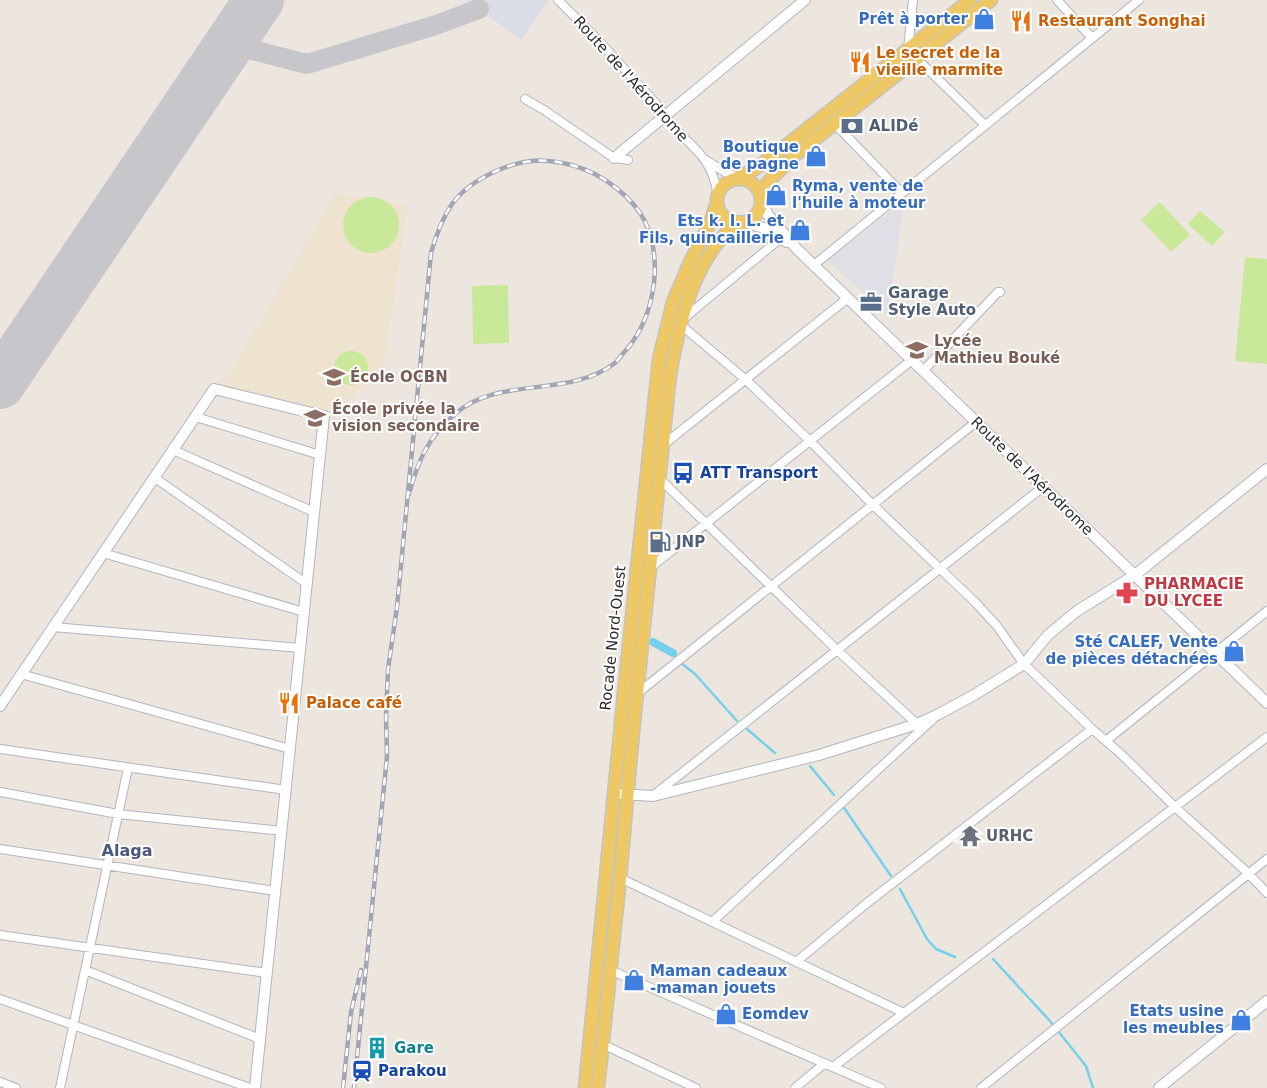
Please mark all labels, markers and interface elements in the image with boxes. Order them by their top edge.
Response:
shop icon: Prêt à porter [971,6,997,32]
restaurant icon: Restaurant Songhai [1008,8,1034,34]
place label: Prêt à porter [859,10,969,28]
place label: Restaurant Songhai [1038,12,1206,30]
street label: Route de l'Aérodrome [570,13,692,145]
place label: Le secret de la vieille marmite [876,44,1003,79]
restaurant icon: Le secret de la vieille marmite [847,49,873,75]
bank icon: ALIDé [839,113,865,139]
place label: ALIDé [869,117,918,135]
place label: Boutique de pagne [720,138,799,173]
shop icon: Boutique de pagne [803,143,829,169]
place label: Ryma, vente de l'huile à moteur [792,177,926,212]
shop icon: Ryma, vente de l'huile à moteur [763,182,789,208]
place label: Ets k. I. L. et Fils, quincaillerie [639,212,784,247]
shop icon: Ets k. I. L. et Fils, quincaillerie [787,217,813,243]
place label: Garage Style Auto [888,284,976,319]
office icon: Garage Style Auto [858,289,884,315]
place label: Lycée Mathieu Bouké [934,332,1060,367]
school or university icon: Lycée Mathieu Bouké [904,337,930,363]
school or university icon: École OCBN [321,364,347,390]
place label: École OCBN [350,367,448,386]
place label: École privée la vision secondaire [332,399,480,435]
school or university icon: École privée la vision secondaire [302,405,328,431]
street label: Route de l'Aérodrome [967,413,1097,539]
bus stop icon: ATT Transport [670,460,696,486]
place label: ATT Transport [700,464,818,482]
fuel station icon: JNP [647,529,673,555]
place label: JNP [675,533,705,551]
street label: Rocade Nord-Ouest [596,564,630,711]
place label: PHARMACIE DU LYCEE [1144,575,1244,610]
pharmacy icon: PHARMACIE DU LYCEE [1114,580,1140,606]
place label: Sté CALEF, Vente de pièces détachées [1046,633,1218,668]
shop icon: Sté CALEF, Vente de pièces détachées [1221,638,1247,664]
restaurant icon: Palace café [276,690,302,716]
place label: Palace café [306,694,402,712]
temple icon: URHC [957,823,983,849]
place label: URHC [986,827,1033,845]
district label: Alaga [102,841,152,860]
place label: Maman cadeaux -maman jouets [650,962,787,997]
shop icon: Maman cadeaux -maman jouets [621,967,647,993]
shop icon: Eomdev [713,1001,739,1027]
place label: Etats usine les meubles [1123,1002,1224,1037]
place label: Eomdev [742,1005,809,1023]
shop icon: Etats usine les meubles [1228,1007,1254,1033]
building icon: Gare [364,1035,390,1061]
place label: Gare [394,1039,434,1057]
station icon: Parakou [349,1058,375,1084]
place label: Parakou [378,1062,447,1080]

